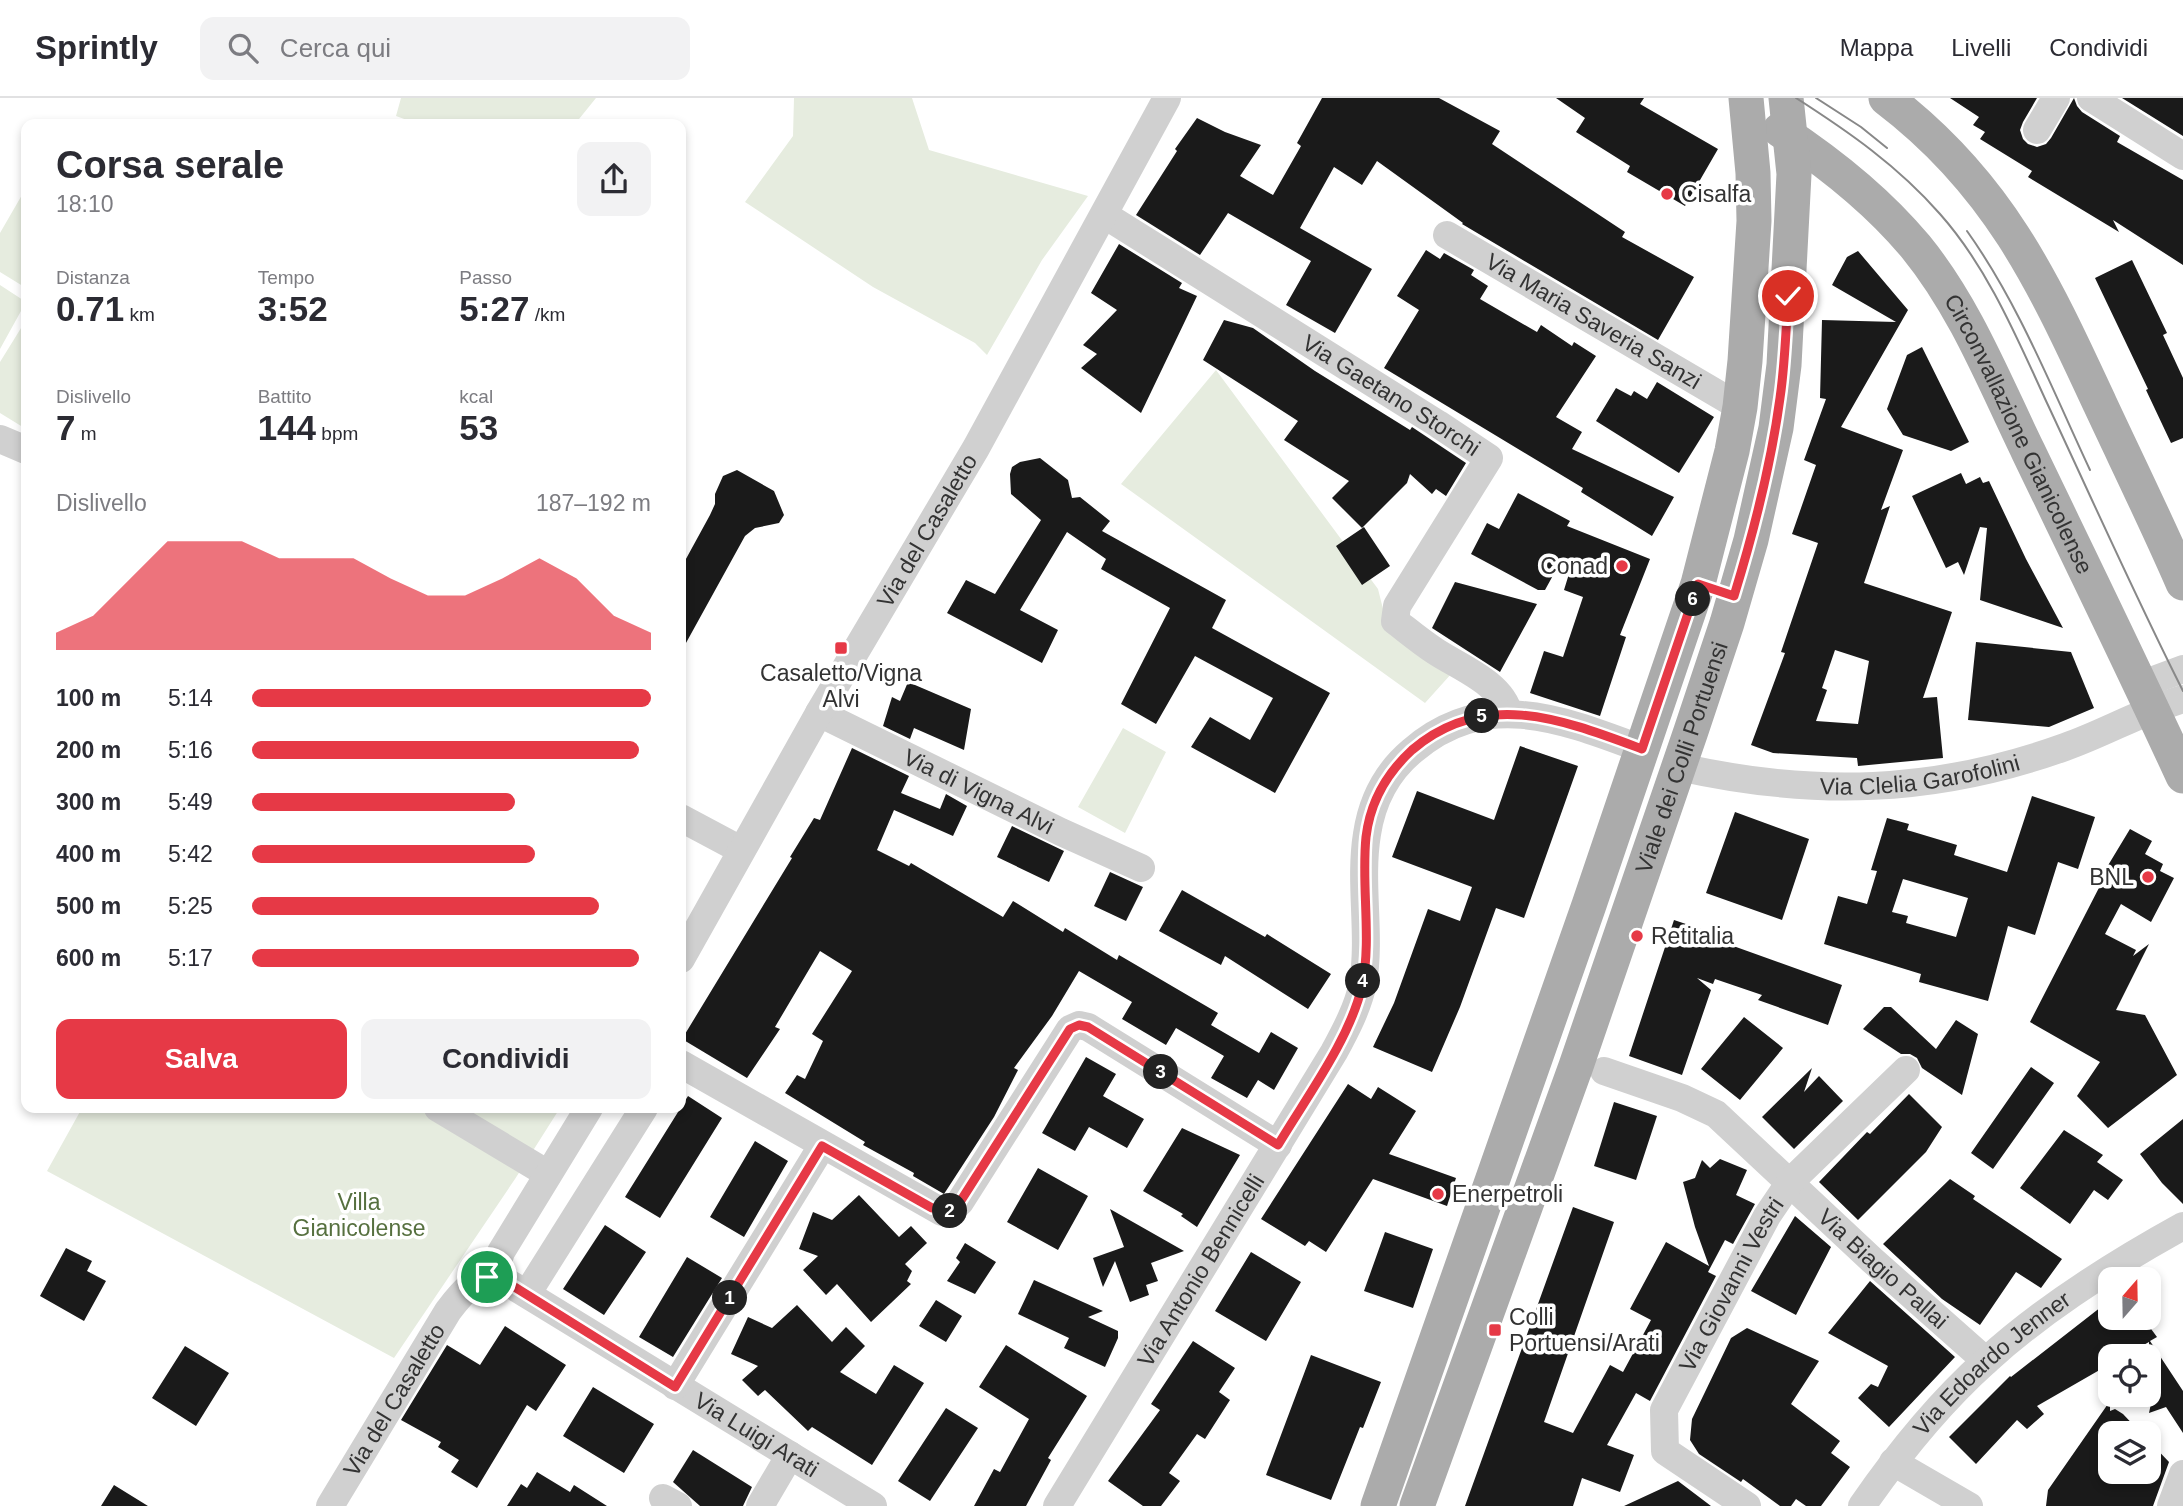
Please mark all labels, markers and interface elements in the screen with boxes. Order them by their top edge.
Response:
search box [200,17,690,80]
text: Sprintly [35,29,158,66]
icon: search [224,29,262,67]
text: Cerca qui [280,33,391,63]
text: Mappa [1840,34,1913,61]
text: Livelli [1951,34,2011,61]
text: Condividi [2049,34,2148,61]
button: share [577,142,651,216]
text: Corsa serale [56,144,284,186]
place label: Cisalfa [1681,181,1752,207]
marker: Cisalfa [1659,186,1675,202]
text: 18:10 [56,191,114,217]
street label: Via Maria Saveria Sanzi [1481,248,1706,394]
pin [1758,266,1818,326]
text: Distanza [56,267,130,288]
text: Tempo [258,267,315,288]
text: Passo [459,267,512,288]
icon: check [1769,277,1807,315]
text: 0.71 [56,289,124,328]
text: 3:52 [258,289,328,328]
text: 5:27 [459,289,529,328]
street label: Circonvallazione Gianicolense [1939,289,2098,578]
text: km [124,304,155,325]
text: /km [529,304,565,325]
street label: Via Gaetano Storchi [1297,329,1485,461]
text: Dislivello [56,386,131,407]
text: Battito [258,386,312,407]
text: kcal [459,386,493,407]
text: 7 [56,408,75,447]
text: 144 [258,408,316,447]
text: 53 [459,408,498,447]
text: m [75,423,97,444]
text: bpm [316,423,358,444]
street label: Via del Casaletto [872,449,982,612]
text: Dislivello [56,490,147,516]
text: 187–192 m [536,490,651,516]
place label: Conad [1540,553,1608,579]
marker: Conad [1614,558,1630,574]
pin: 6 [1676,582,1710,616]
text: 6 [1687,588,1698,609]
street label: Viale dei Colli Portuensi [1630,638,1733,877]
marker: Casaletto/Vigna Alvi [833,640,849,656]
place label: Casaletto/Vigna Alvi [760,660,922,712]
text: 100 m [56,685,121,711]
text: 5:14 [168,685,213,711]
pin: 5 [1464,698,1500,734]
text: 5 [1476,705,1487,726]
text: 200 m [56,737,121,763]
text: 5:16 [168,737,213,763]
street label: Via di Vigna Alvi [899,744,1058,839]
street label: Via Clelia Garofolini [1819,749,2023,800]
text: 300 m [56,789,121,815]
text: 5:49 [168,789,213,815]
text: 400 m [56,841,121,867]
text: 5:42 [168,841,213,867]
place label: BNL [2089,864,2134,890]
marker: BNL [2140,869,2156,885]
text: 500 m [56,893,121,919]
text: 5:25 [168,893,213,919]
place label: Retitalia [1651,923,1734,949]
marker: Retitalia [1629,928,1645,944]
text: 600 m [56,945,121,971]
text: 5:17 [168,945,213,971]
pin: 4 [1346,964,1380,998]
text: 4 [1357,970,1368,991]
button: Salva [56,1019,347,1099]
button: Condividi [361,1019,651,1099]
pin: 3 [1144,1054,1178,1090]
text: 3 [1155,1061,1166,1082]
street label: Via Antonio Bennicelli [1132,1169,1269,1371]
place label: Enerpetroli [1452,1181,1563,1207]
marker: Enerpetroli [1430,1186,1446,1202]
park label: Villa Gianicolense [293,1189,425,1241]
street label: Via Giovanni Vestri [1674,1192,1789,1376]
pin: 2 [932,1194,968,1228]
text: 2 [944,1200,955,1221]
street label: Via Biagio Pallai [1813,1204,1953,1334]
pin [457,1247,517,1307]
icon: arrive [468,1258,506,1296]
north arrow [2098,1267,2161,1330]
map controls [2098,1267,2161,1484]
pin: 1 [712,1280,748,1316]
street label: Via Edoardo Jenner [1908,1286,2075,1441]
text: 1 [724,1287,735,1308]
place label: Colli Portuensi/Arati [1509,1304,1660,1356]
street label: Via del Casaletto [338,1319,450,1481]
marker: Colli Portuensi/Arati [1487,1322,1503,1338]
button: locate [2098,1344,2161,1407]
street label: Via Luigi Arati [690,1387,823,1482]
button: layers [2098,1421,2161,1484]

